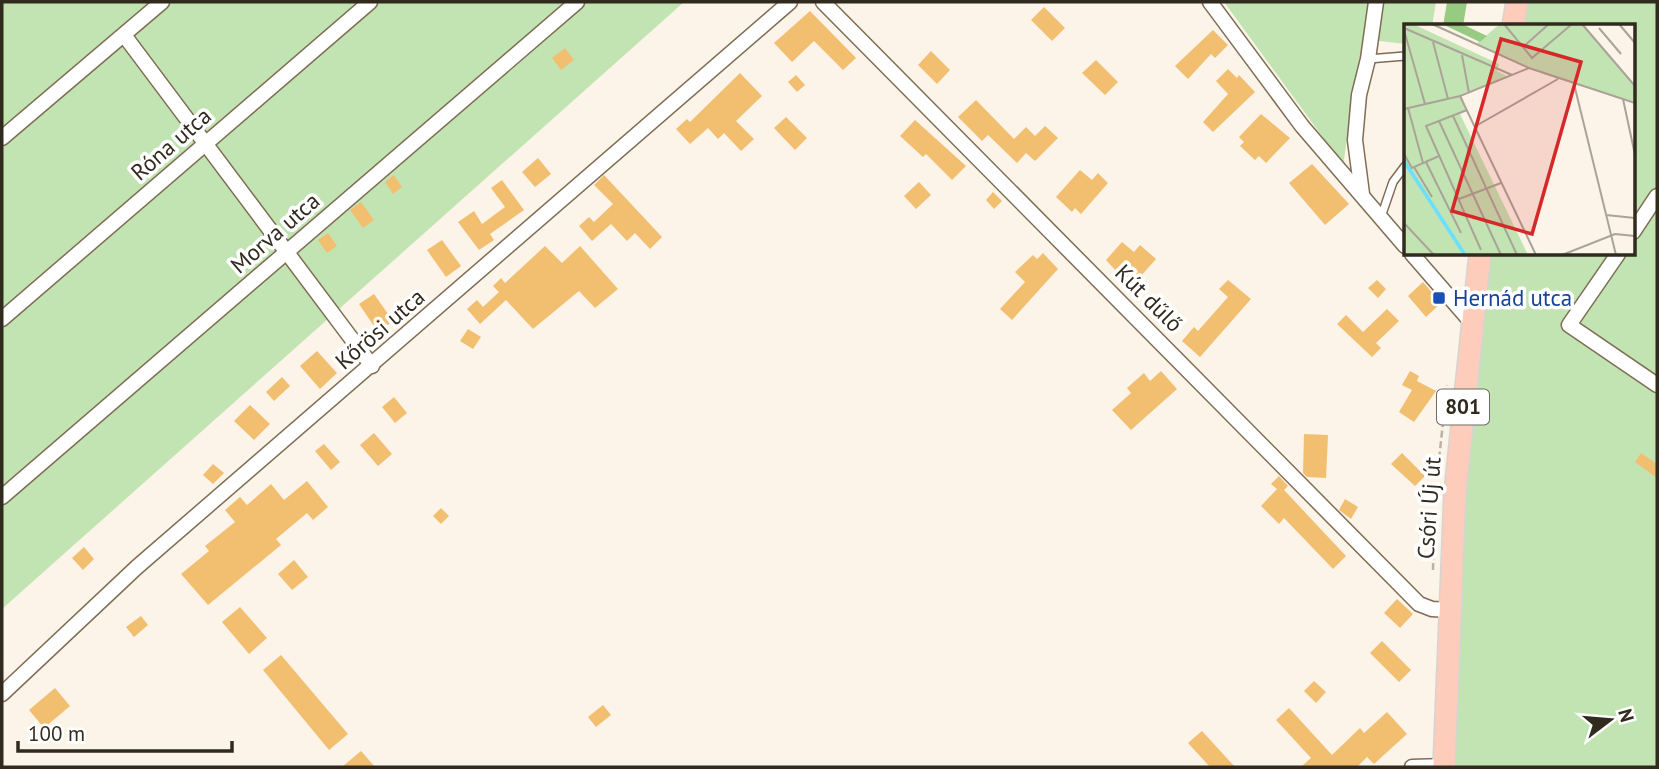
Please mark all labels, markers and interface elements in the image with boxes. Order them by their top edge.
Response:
inset map [1404,24,1634,256]
street label: Róna utca [125,101,217,186]
street label: Morva utca [224,186,325,279]
street label: Kút dűlő [1109,258,1189,338]
street label: Kőrösi utca [329,282,430,375]
place label: Hernád utca [1453,283,1572,312]
marker: Hernád utca [1431,290,1447,306]
road number: 801 [1437,390,1489,424]
street label: Csóri Új út [1410,456,1447,560]
north arrow [1575,685,1645,755]
text: N [1613,706,1640,725]
scale bar [18,710,231,754]
text: 100 m [28,720,85,747]

